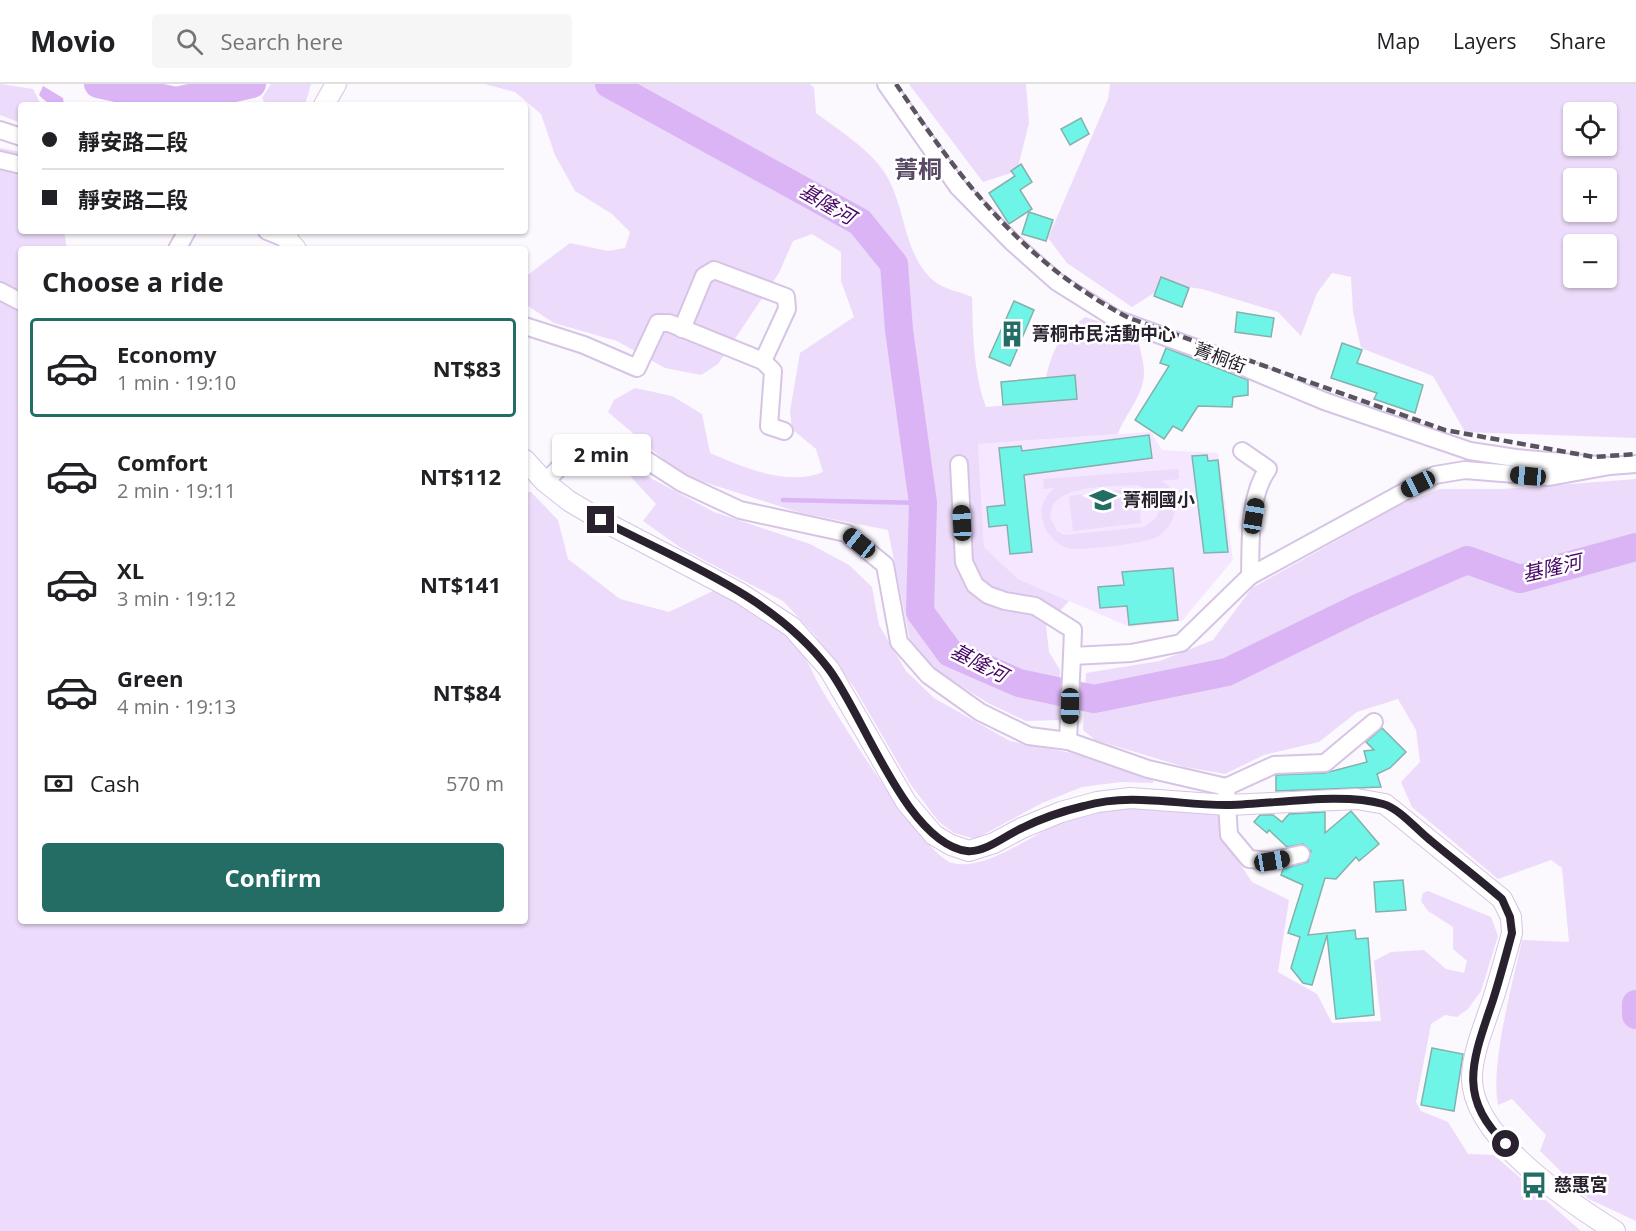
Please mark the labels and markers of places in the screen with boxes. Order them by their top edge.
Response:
building icon: 菁桐市民活動中心 [997,319,1027,349]
place label: 菁桐市民活動中心 [1032,321,1176,345]
school or university icon: 菁桐國小 [1088,485,1118,515]
place label: 菁桐國小 [1123,487,1195,511]
bus stop icon: 慈惠宮 [1519,1170,1549,1200]
place label: 慈惠宮 [1554,1172,1608,1196]

